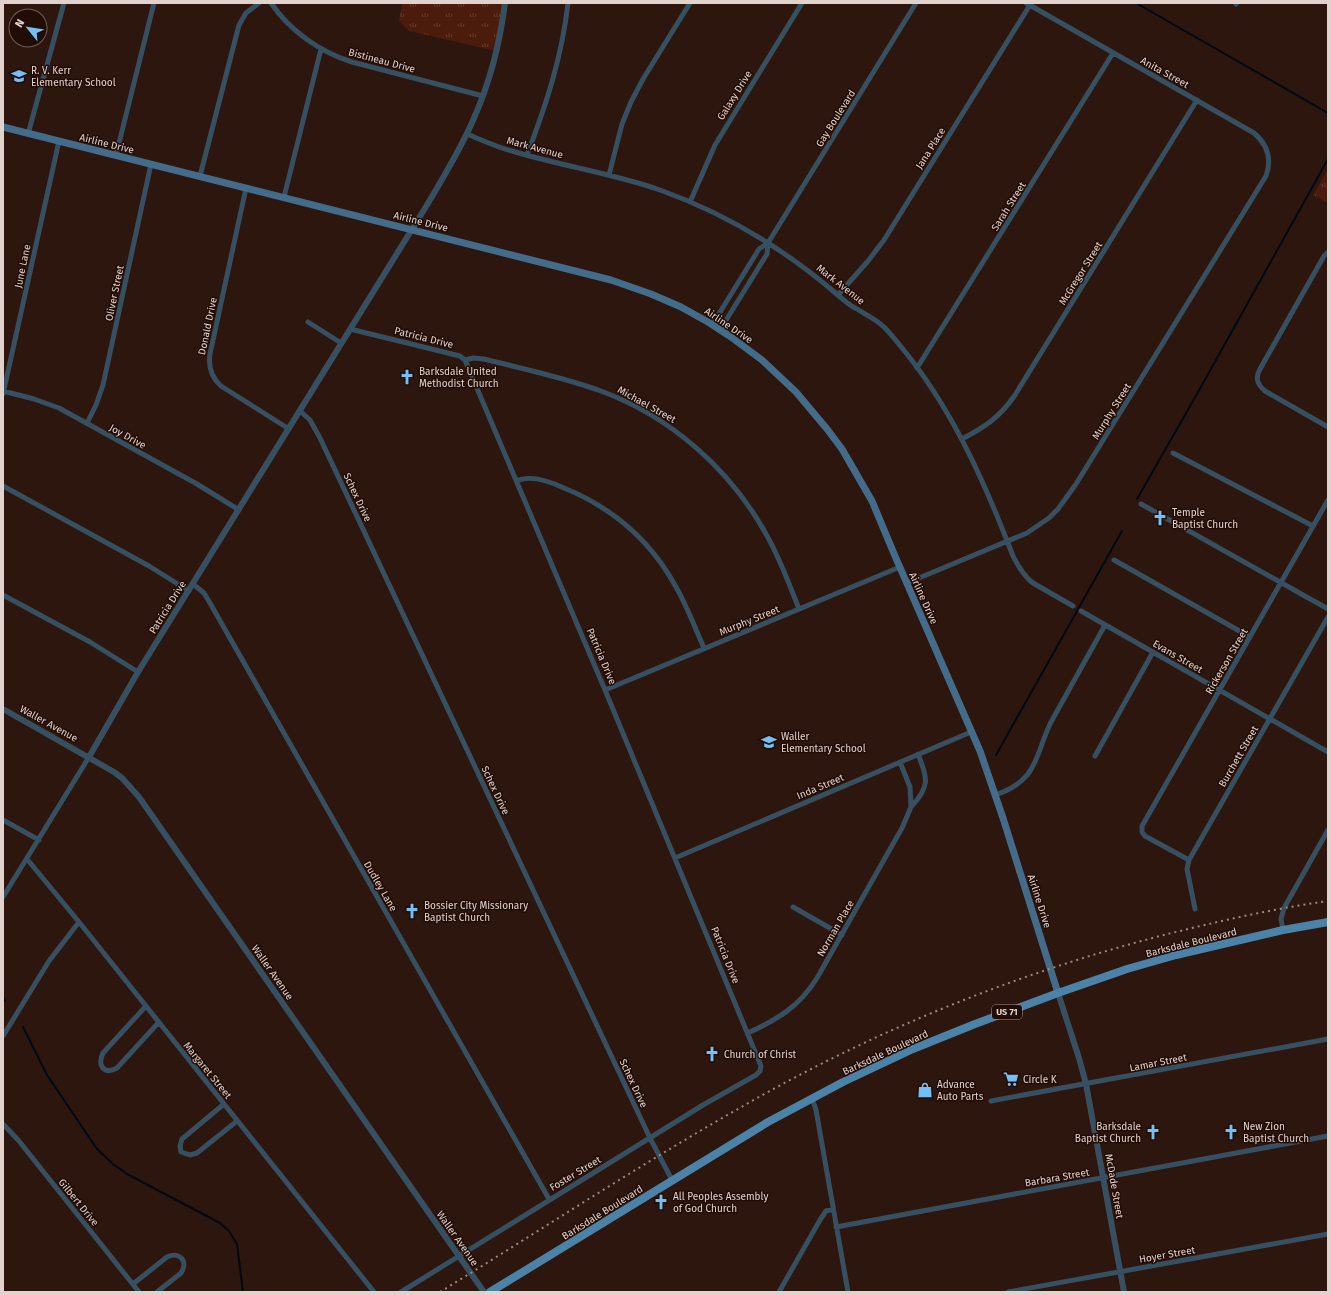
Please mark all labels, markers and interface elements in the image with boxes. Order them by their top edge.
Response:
north arrow [8,8,48,48]
text: N [12,17,27,30]
street label: Bistineau Drive [347,46,416,76]
street label: Anita Street [1138,55,1191,91]
place label: R. V. Kerr Elementary School [31,65,116,89]
school or university icon: R. V. Kerr Elementary School [10,67,28,85]
street label: Galaxy Drive [715,69,755,122]
street label: Gay Boulevard [814,88,858,149]
street label: Jana Place [913,126,948,171]
street label: Airline Drive [78,131,135,157]
street label: Mark Avenue [505,135,564,161]
street label: Sarah Street [989,179,1029,233]
street label: Airline Drive [392,209,449,235]
street label: McGregor Street [1057,239,1105,307]
street label: June Lane [12,243,33,289]
street label: Mark Avenue [814,262,867,307]
street label: Oliver Street [103,264,127,322]
street label: Donald Drive [196,296,220,356]
street label: Airline Drive [702,305,755,346]
street label: Patricia Drive [393,325,454,351]
place label: Barksdale United Methodist Church [419,366,499,390]
church icon: Barksdale United Methodist Church [398,368,416,386]
street label: Murphy Street [1090,381,1134,442]
street label: Michael Street [615,384,678,426]
street label: Joy Drive [107,422,148,452]
street label: Schex Drive [341,471,374,524]
place label: Temple Baptist Church [1172,507,1238,531]
church icon: Temple Baptist Church [1151,509,1169,527]
street label: Airline Drive [906,571,940,626]
street label: Patricia Drive [147,579,189,636]
street label: Murphy Street [718,603,782,638]
street label: Patricia Drive [584,626,618,686]
street label: Rickerson Street [1203,626,1251,697]
street label: Evans Street [1150,638,1205,676]
street label: Waller Avenue [18,703,80,745]
street label: Burchett Street [1217,723,1261,789]
place label: Waller Elementary School [781,731,866,755]
school or university icon: Waller Elementary School [760,733,778,751]
street label: Schex Drive [479,764,512,817]
street label: Inda Street [795,771,846,802]
street label: Dudley Lane [361,859,399,914]
street label: Airline Drive [1025,873,1053,930]
street label: Norman Place [815,898,857,959]
place label: Bossier City Missionary Baptist Church [424,900,528,924]
church icon: Bossier City Missionary Baptist Church [403,902,421,920]
street label: Patricia Drive [708,925,742,986]
street label: Barksdale Boulevard [1145,926,1238,960]
street label: Waller Avenue [249,943,296,1002]
road number: US 71 [992,1005,1022,1019]
street label: Barksdale Boulevard [841,1028,930,1078]
street label: Margaret Street [181,1040,234,1102]
church icon: Church of Christ [703,1045,721,1063]
place label: Church of Christ [724,1049,797,1061]
street label: Lamar Street [1129,1051,1188,1074]
street label: Schex Drive [617,1057,650,1110]
supermarket icon: Circle K [1002,1070,1020,1088]
place label: Circle K [1023,1074,1057,1086]
place label: Advance Auto Parts [937,1079,984,1103]
shop icon: Advance Auto Parts [916,1081,934,1099]
place label: Barksdale Baptist Church [1075,1121,1141,1145]
place label: New Zion Baptist Church [1243,1121,1309,1145]
church icon: Barksdale Baptist Church [1144,1123,1162,1141]
church icon: New Zion Baptist Church [1222,1123,1240,1141]
street label: McDade Street [1102,1153,1126,1220]
street label: Foster Street [548,1154,604,1194]
street label: Barbara Street [1024,1166,1091,1190]
street label: Gilbert Drive [56,1177,101,1229]
street label: Barksdale Boulevard [560,1183,645,1243]
place label: All Peoples Assembly of God Church [673,1191,768,1215]
church icon: All Peoples Assembly of God Church [652,1193,670,1211]
street label: Waller Avenue [434,1209,481,1268]
street label: Hoyer Street [1138,1244,1196,1266]

